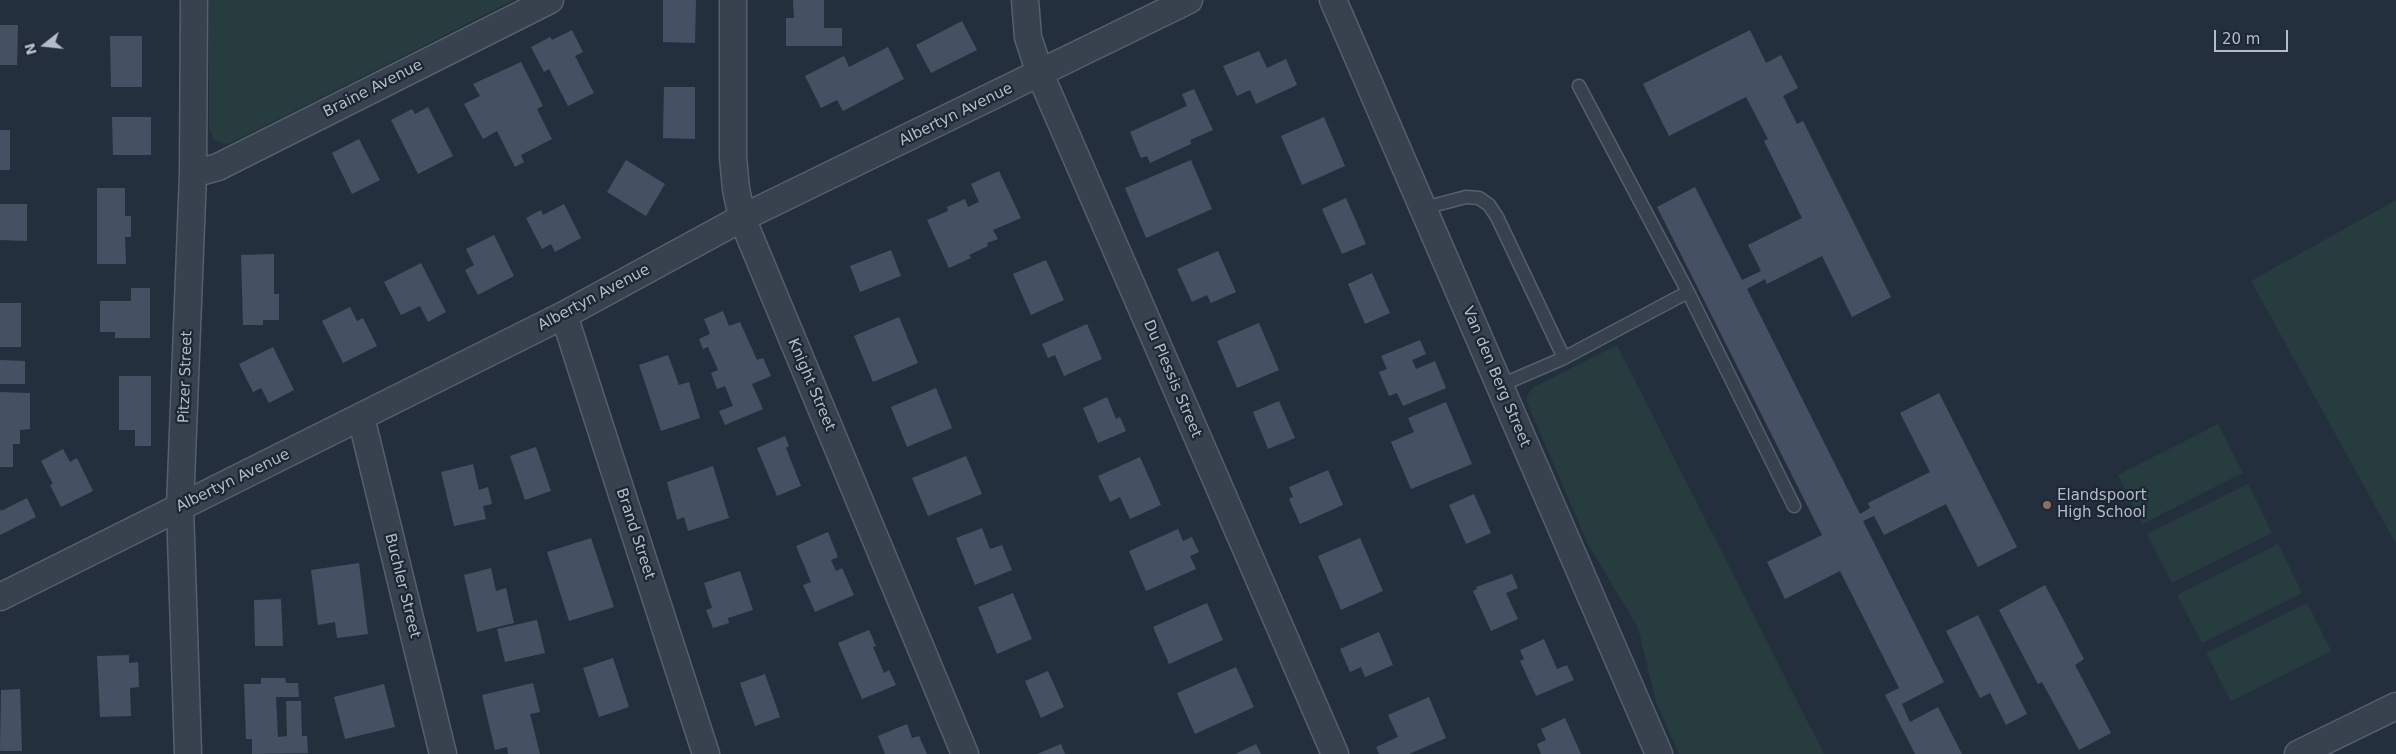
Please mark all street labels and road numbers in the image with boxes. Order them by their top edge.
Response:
street label: Braine Avenue [320,56,426,122]
street label: Albertyn Avenue [896,80,1016,150]
street label: Albertyn Avenue [535,261,653,335]
street label: Van den Berg Street [1458,304,1534,450]
street label: Du Plessis Street [1139,317,1205,441]
street label: Pitzer Street [175,331,197,423]
street label: Knight Street [783,336,839,434]
street label: Albertyn Avenue [173,446,293,516]
street label: Brand Street [612,486,658,582]
street label: Buchler Street [380,532,424,640]

